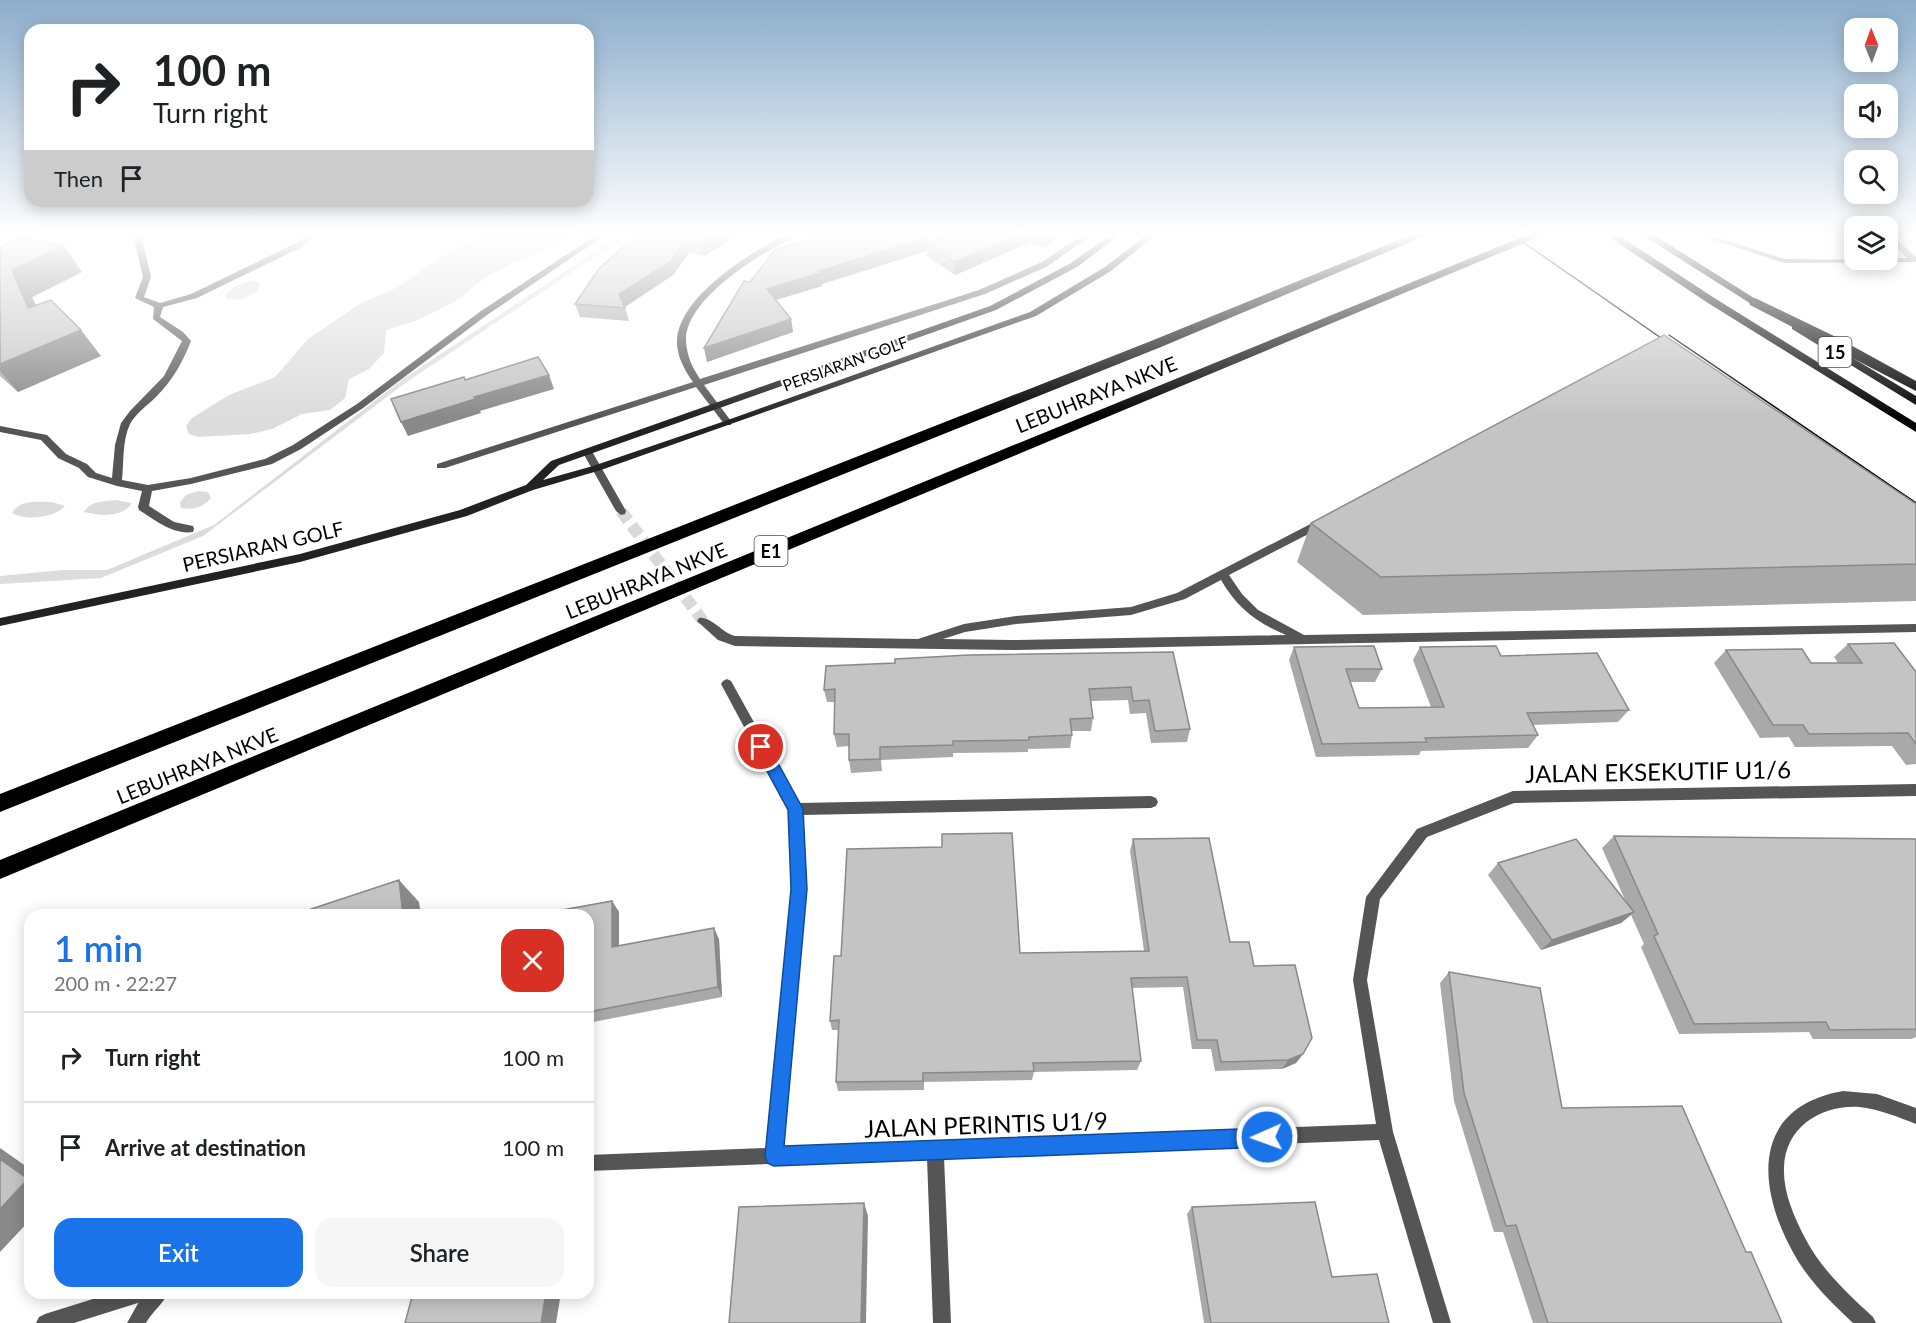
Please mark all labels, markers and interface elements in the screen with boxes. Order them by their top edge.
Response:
north arrow [1844,18,1898,72]
map controls [1844,18,1898,270]
text: 100 m [153,45,271,95]
icon: right [54,48,132,126]
button: sound [1844,84,1898,138]
text: Turn right [153,96,268,129]
button: search [1844,150,1898,204]
icon: arrive [115,162,148,195]
text: Then [54,165,103,192]
button: layers [1844,216,1898,270]
street label: PERSIARAN GOLF [780,332,910,394]
road number: 15 [1818,337,1852,367]
street label: LEBUHRAYA NKVE [1012,351,1180,437]
street label: PERSIARAN GOLF [180,516,346,576]
road number: E1 [754,536,788,566]
street label: LEBUHRAYA NKVE [562,537,730,623]
pin [735,721,786,772]
street label: LEBUHRAYA NKVE [113,722,281,808]
icon: arrive [744,730,777,763]
street label: JALAN EKSEKUTIF U1/6 [1525,754,1791,788]
text: 1 min [54,926,143,970]
button: close [501,929,564,992]
text: 200 m · 22:27 [54,971,177,995]
icon: right [54,1041,87,1074]
text: Turn right [105,1044,200,1071]
text: 100 m [502,1044,564,1071]
street label: JALAN PERINTIS U1/9 [864,1105,1108,1143]
position arrow [1235,1105,1299,1169]
icon: arrive [54,1131,87,1164]
text: Arrive at destination [105,1134,306,1161]
text: 100 m [502,1134,564,1161]
button: Exit [54,1218,303,1287]
button: Share [315,1218,564,1287]

